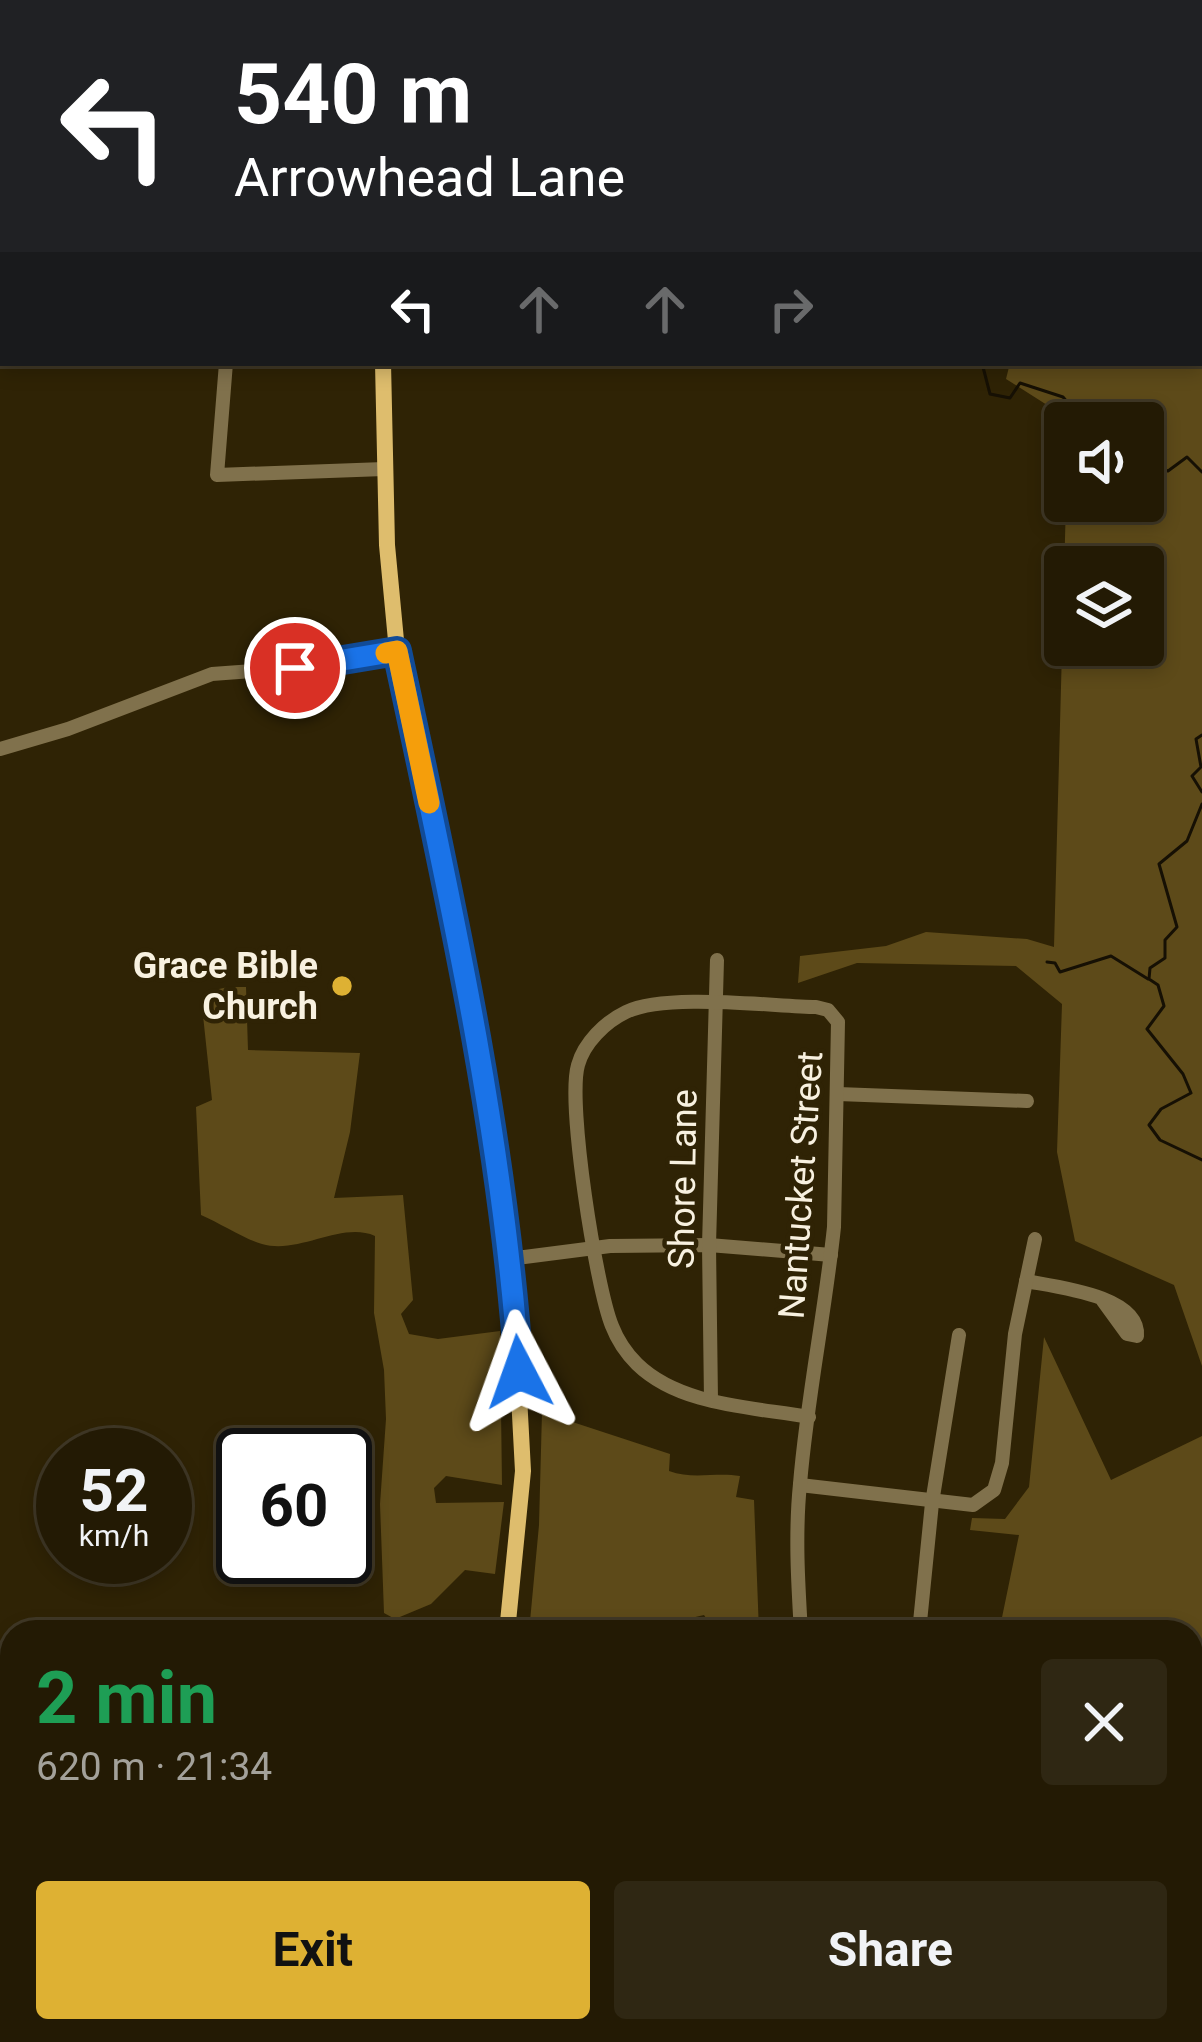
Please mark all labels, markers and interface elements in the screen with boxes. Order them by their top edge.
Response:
text: 540 m [234,45,472,144]
icon: left [36,48,192,204]
text: Arrowhead Lane [234,146,625,209]
icon: left [380,276,446,342]
icon: ahead [506,276,572,342]
icon: ahead [632,276,698,342]
icon: right [758,276,824,342]
map controls [1044,402,1164,666]
button: sound [1044,402,1164,522]
button: layers [1044,546,1164,666]
pin [244,617,346,719]
icon: arrive [262,635,328,701]
place label: Grace Bible Church [133,945,318,1028]
marker: Grace Bible Church [329,973,355,999]
street label: Nantucket Street [771,1050,831,1320]
street label: Shore Lane [660,1089,706,1269]
position arrow [456,1309,582,1435]
speed limit sign: 60 [216,1428,372,1584]
text: 52 [80,1455,148,1526]
text: km/h [79,1518,149,1553]
text: 2 min [36,1656,217,1741]
button: close [1041,1659,1167,1785]
text: 620 m · 21:34 [36,1744,272,1790]
button: Exit [36,1881,590,2019]
button: Share [614,1881,1167,2019]

